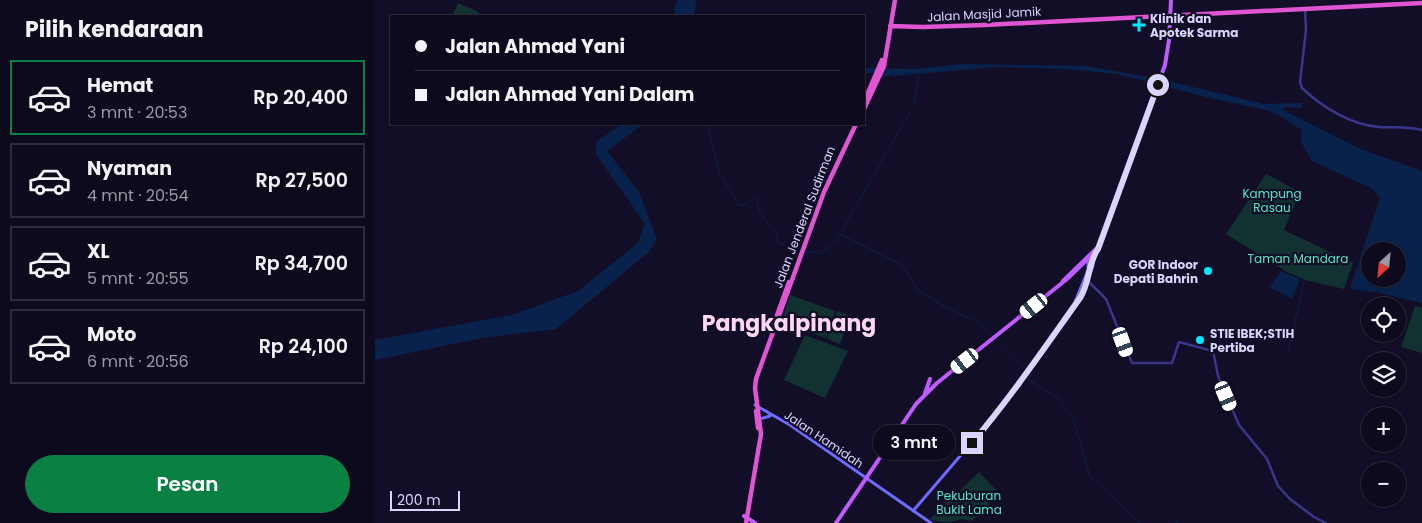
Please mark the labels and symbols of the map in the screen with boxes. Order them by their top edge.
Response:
street label: Jalan Masjid Jamik [926,2,1042,25]
place label: Klinik dan Apotek Sarma [1150,10,1238,41]
marker: Klinik dan Apotek Sarma [1132,18,1146,32]
route start [1147,74,1169,96]
street label: Jalan Jenderal Sudirman [769,144,839,290]
park label: Kampung Rasau [1242,185,1302,216]
north arrow [1361,242,1406,288]
park label: Taman Mandara [1248,250,1348,267]
place label: GOR Indoor Depati Bahrin [1114,256,1198,287]
marker: GOR Indoor Depati Bahrin [1202,265,1214,277]
car [1017,291,1050,321]
district label: Pangkalpinang [702,308,876,339]
car [1110,325,1135,359]
place label: STIE IBEK;STIH Pertiba [1210,325,1295,356]
marker: STIE IBEK;STIH Pertiba [1194,334,1206,346]
car [948,346,981,376]
car [1213,379,1238,413]
street label: Jalan Hamidah [781,406,867,472]
callout: 3 mnt [872,426,955,460]
route end [961,432,983,454]
park label: Pekuburan Bukit Lama [936,487,1002,518]
scale bar [390,488,460,511]

